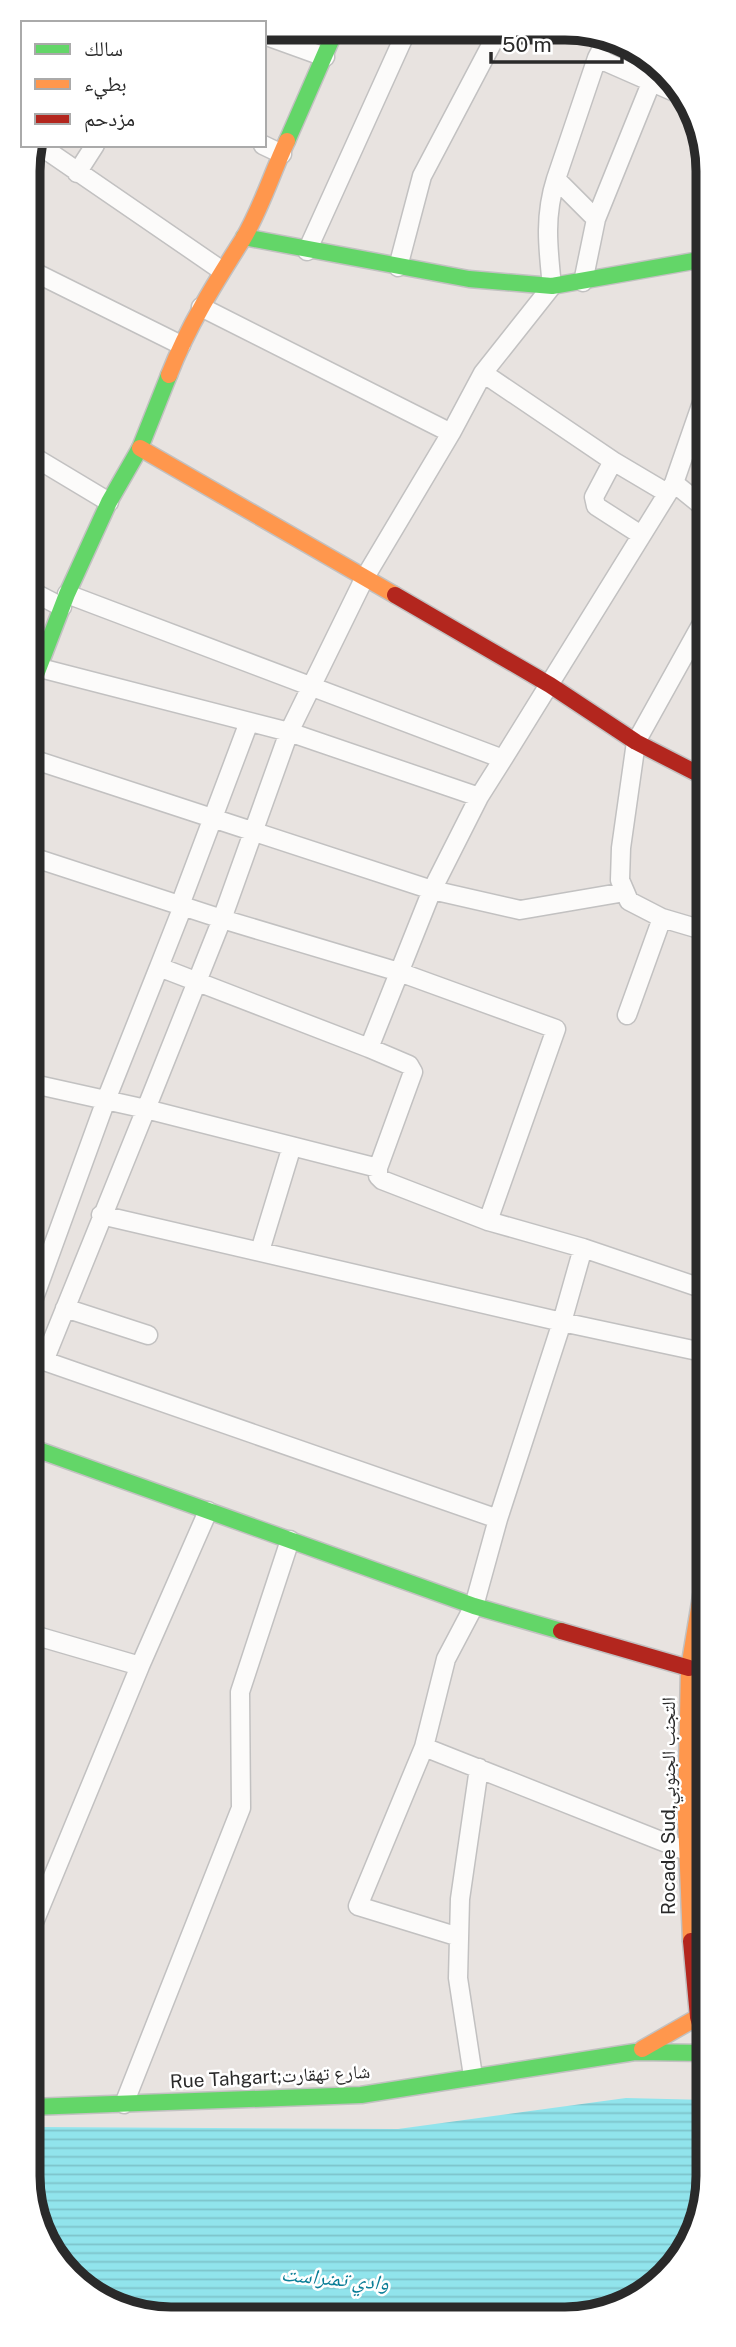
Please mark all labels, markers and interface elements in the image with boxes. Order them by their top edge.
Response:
legend [21,21,266,147]
scale bar [491,21,622,65]
text: 50 m [502,32,552,57]
text: سالك [84,36,123,61]
text: بطيء [84,71,127,100]
text: مزدحم [84,106,135,133]
street label: Rocade Sud,التجنب الجنوبي [657,1697,684,1915]
street label: Rue Tahgart;شارع تهقارت [169,2060,371,2093]
water label: وادي تمنراست [280,2261,390,2299]

